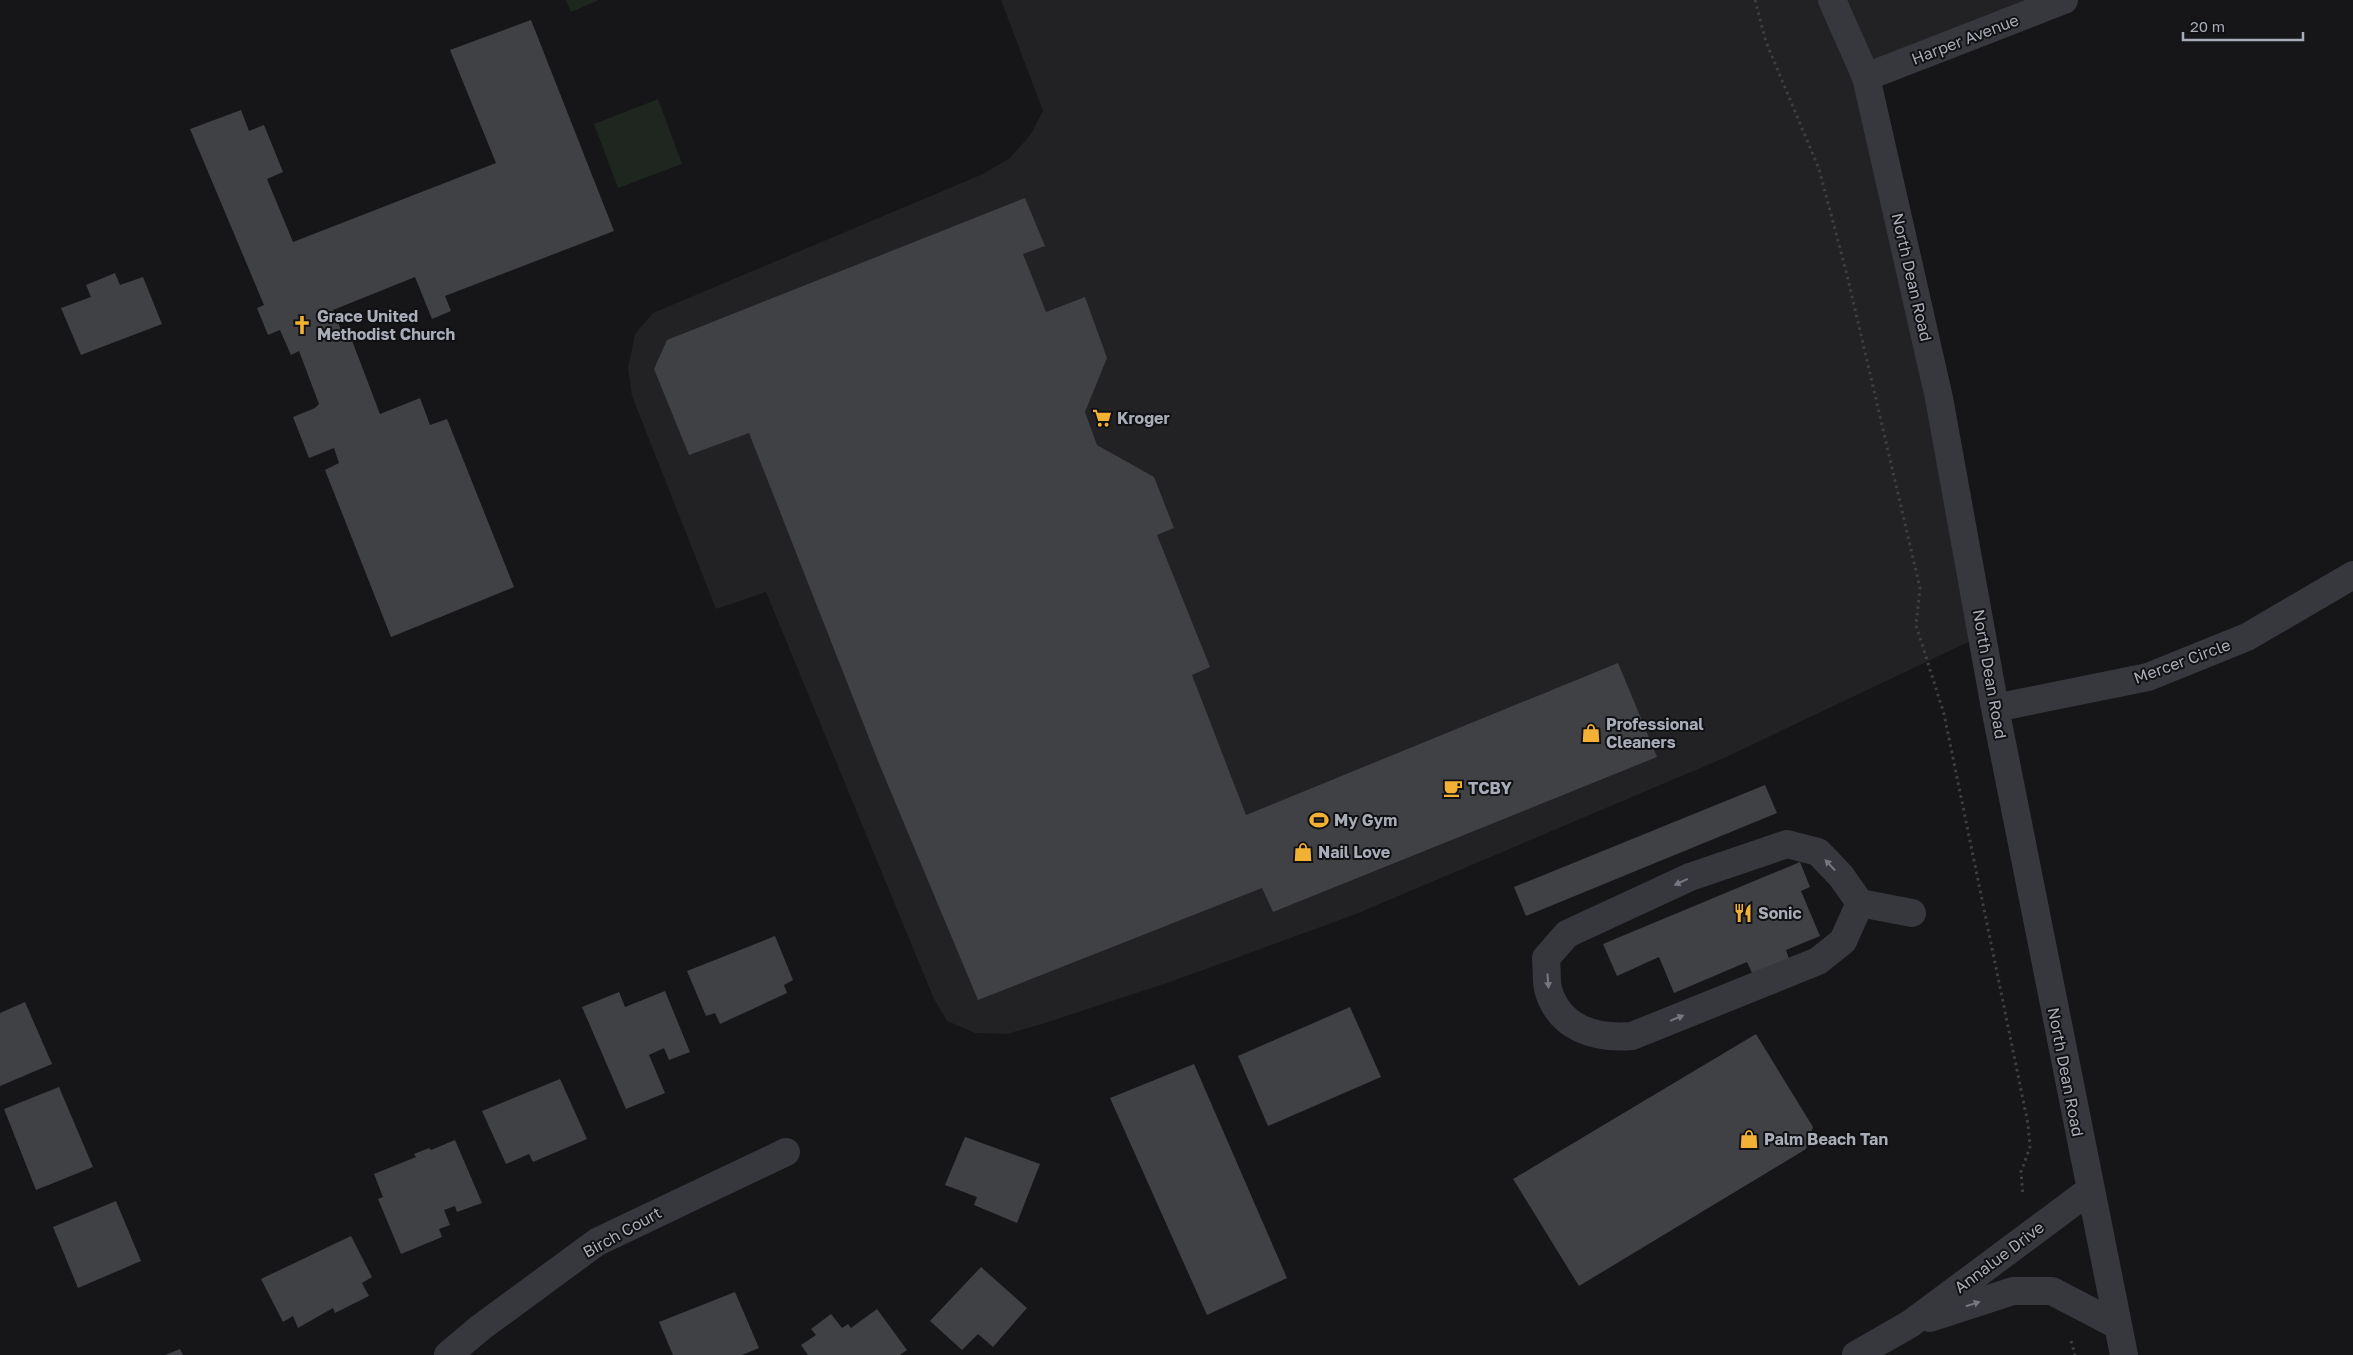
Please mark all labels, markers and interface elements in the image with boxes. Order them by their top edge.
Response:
street label: Harper Avenue [1909,9,2021,69]
scale bar [2183,10,2303,42]
text: 20 m [2190,17,2225,35]
street label: North Dean Road [1888,211,1936,343]
place label: Grace United Methodist Church [317,306,455,344]
church icon: Grace United Methodist Church [291,314,313,336]
supermarket icon: Kroger [1091,407,1113,429]
place label: Kroger [1117,408,1170,428]
street label: North Dean Road [1969,608,2011,740]
street label: Mercer Circle [2131,634,2233,688]
place label: Professional Cleaners [1606,714,1704,752]
shop icon: Professional Cleaners [1580,722,1602,744]
cafe icon: TCBY [1442,777,1464,799]
place label: TCBY [1468,778,1512,798]
sports icon: My Gym [1308,809,1330,831]
place label: My Gym [1334,810,1397,830]
shop icon: Nail Love [1292,841,1314,863]
place label: Nail Love [1318,842,1390,862]
one-way arrow [1824,859,1836,871]
one-way arrow [1674,878,1688,886]
restaurant icon: Sonic [1732,902,1754,924]
place label: Sonic [1758,903,1802,923]
one-way arrow [1544,973,1552,989]
street label: North Dean Road [2044,1006,2088,1138]
one-way arrow [1670,1014,1685,1022]
shop icon: Palm Beach Tan [1738,1128,1760,1150]
place label: Palm Beach Tan [1764,1129,1888,1149]
street label: Birch Court [579,1202,665,1262]
street label: Annalue Drive [1950,1217,2048,1297]
one-way arrow [1966,1300,1981,1308]

